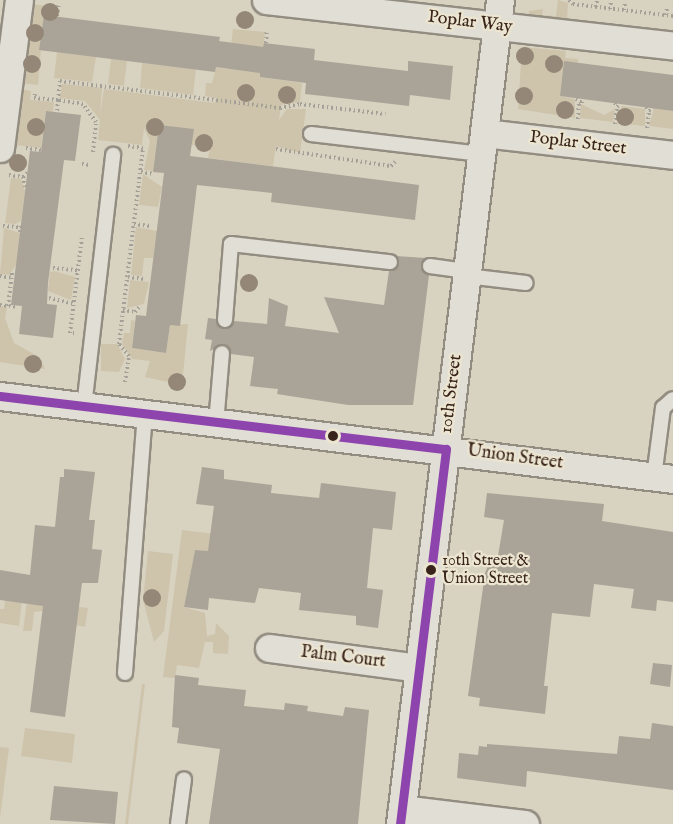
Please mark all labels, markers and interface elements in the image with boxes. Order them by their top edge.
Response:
street label: Poplar Way [426,7,514,39]
street label: Poplar Street [528,127,628,161]
street label: 10th Street [436,353,468,435]
unlabelled marker [327,430,339,442]
street label: Union Street [465,441,565,475]
place label: 10th Street & Union Street [442,551,529,589]
marker: 10th Street & Union Street [425,564,437,576]
street label: Palm Court [299,642,387,674]

